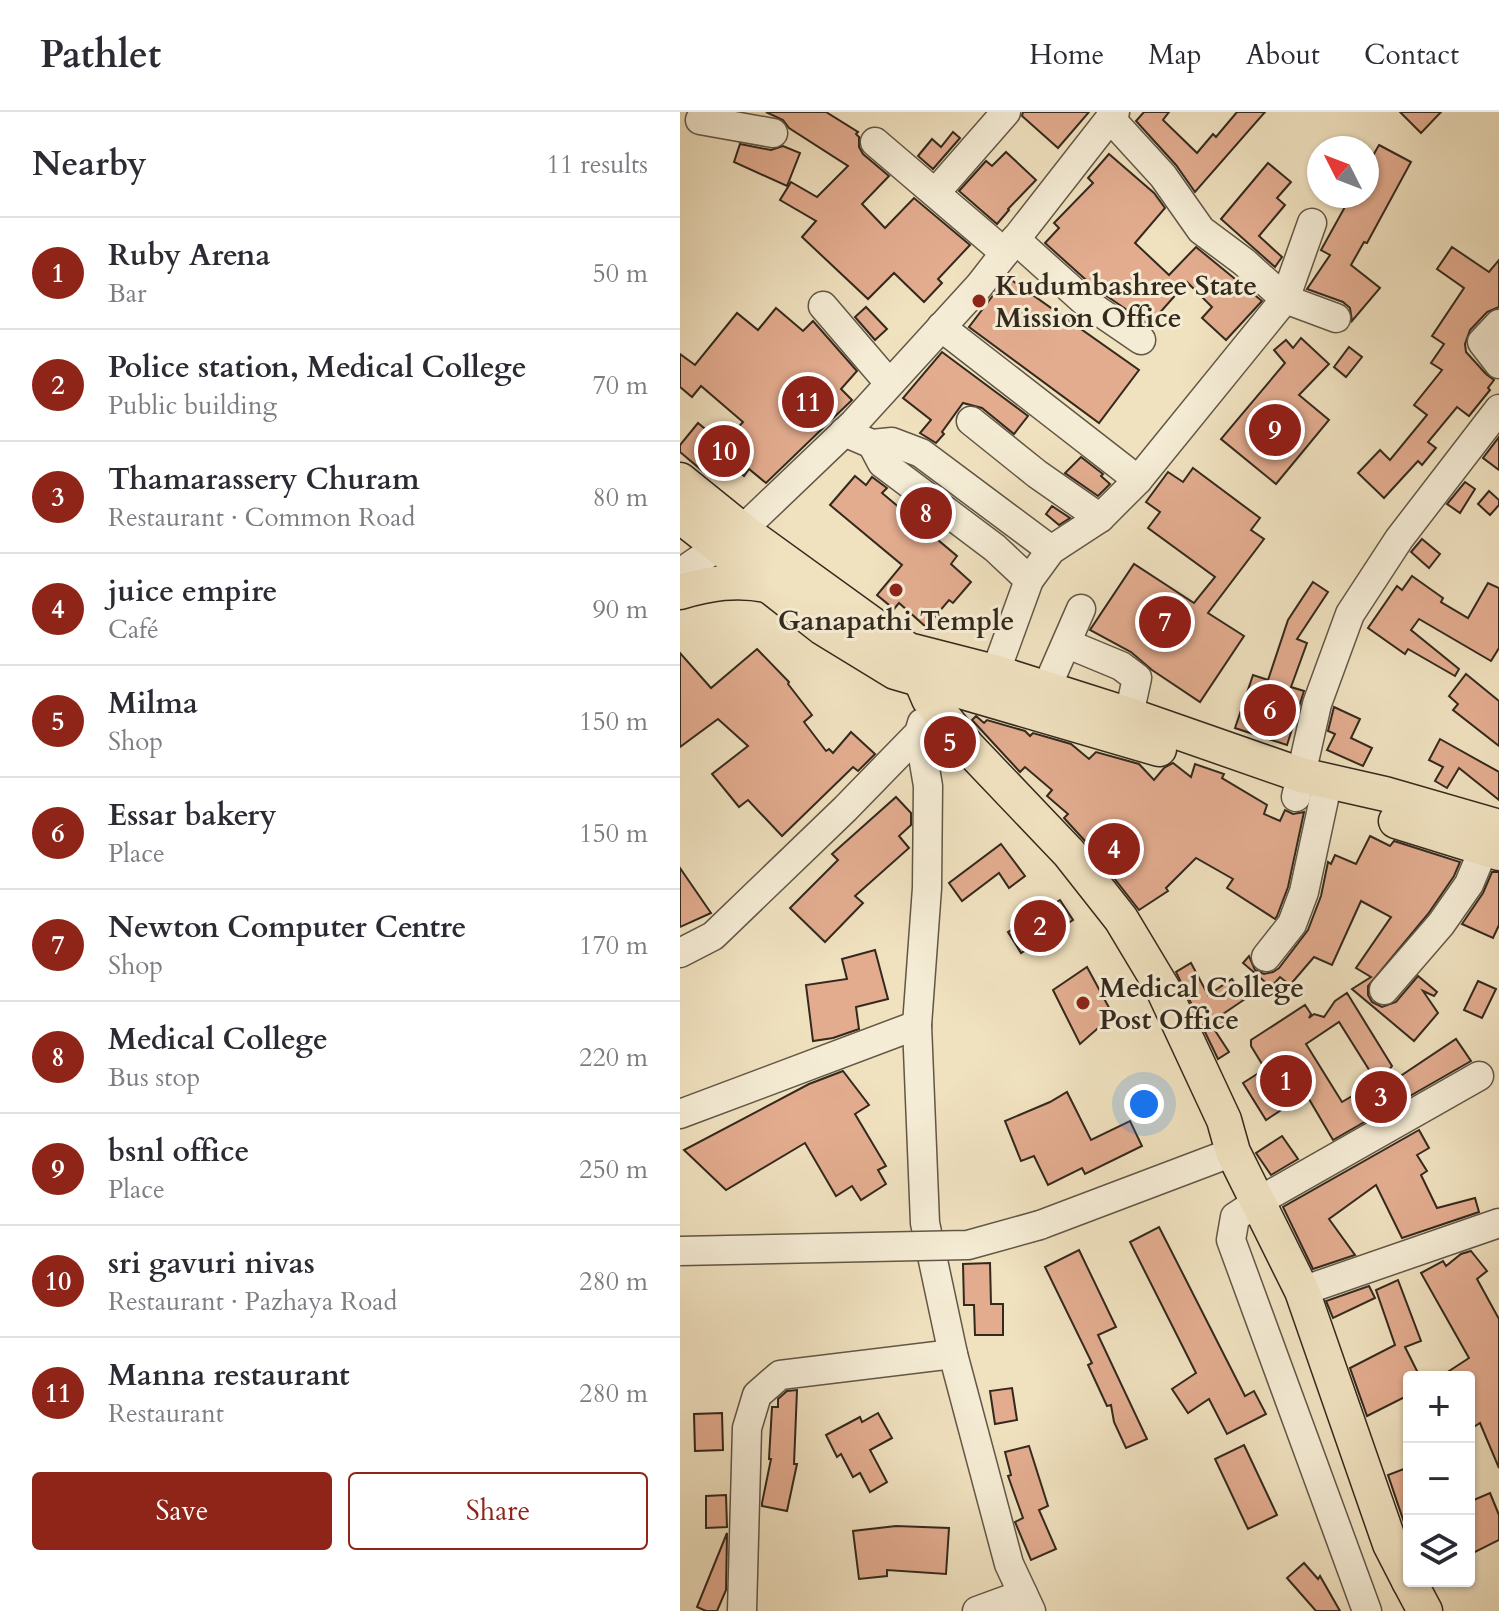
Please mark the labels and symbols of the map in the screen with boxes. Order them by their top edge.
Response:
north arrow [1307,136,1379,208]
place label: Kudumbashree State Mission Office [995,267,1257,337]
marker: Kudumbashree State Mission Office [970,292,988,310]
pin: 11 [782,372,834,432]
pin: 9 [1249,400,1301,460]
pin: 10 [698,421,750,481]
pin: 8 [900,483,952,543]
marker: Ganapathi Temple [887,581,905,599]
pin: 7 [1139,592,1191,652]
place label: Ganapathi Temple [778,602,1014,640]
pin: 6 [1244,680,1296,740]
pin: 5 [924,712,976,772]
pin: 4 [1088,819,1140,879]
pin: 2 [1014,896,1066,956]
place label: Medical College Post Office [1099,969,1304,1039]
marker: Medical College Post Office [1074,994,1092,1012]
pin: 1 [1260,1051,1312,1111]
pin: 3 [1355,1067,1407,1127]
your location [1124,1084,1164,1124]

